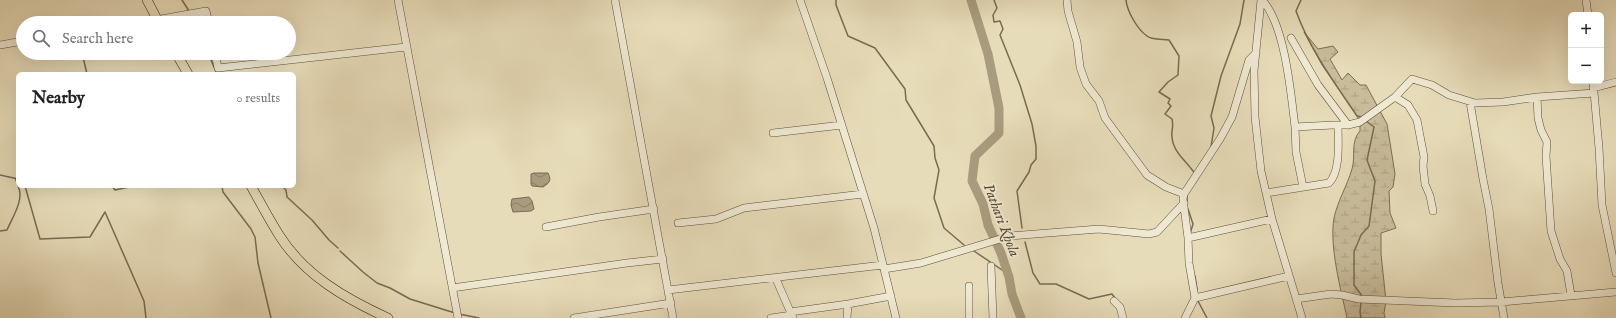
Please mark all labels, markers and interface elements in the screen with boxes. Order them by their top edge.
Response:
map controls [1568,12,1604,84]
button: + [1568,12,1604,48]
search box [16,16,296,60]
icon: search [30,27,52,49]
text: Search here [62,29,133,48]
button: − [1568,48,1604,84]
text: Nearby [32,88,85,109]
text: 0 results [236,90,280,107]
water label: Pathari Khola [979,181,1024,260]

